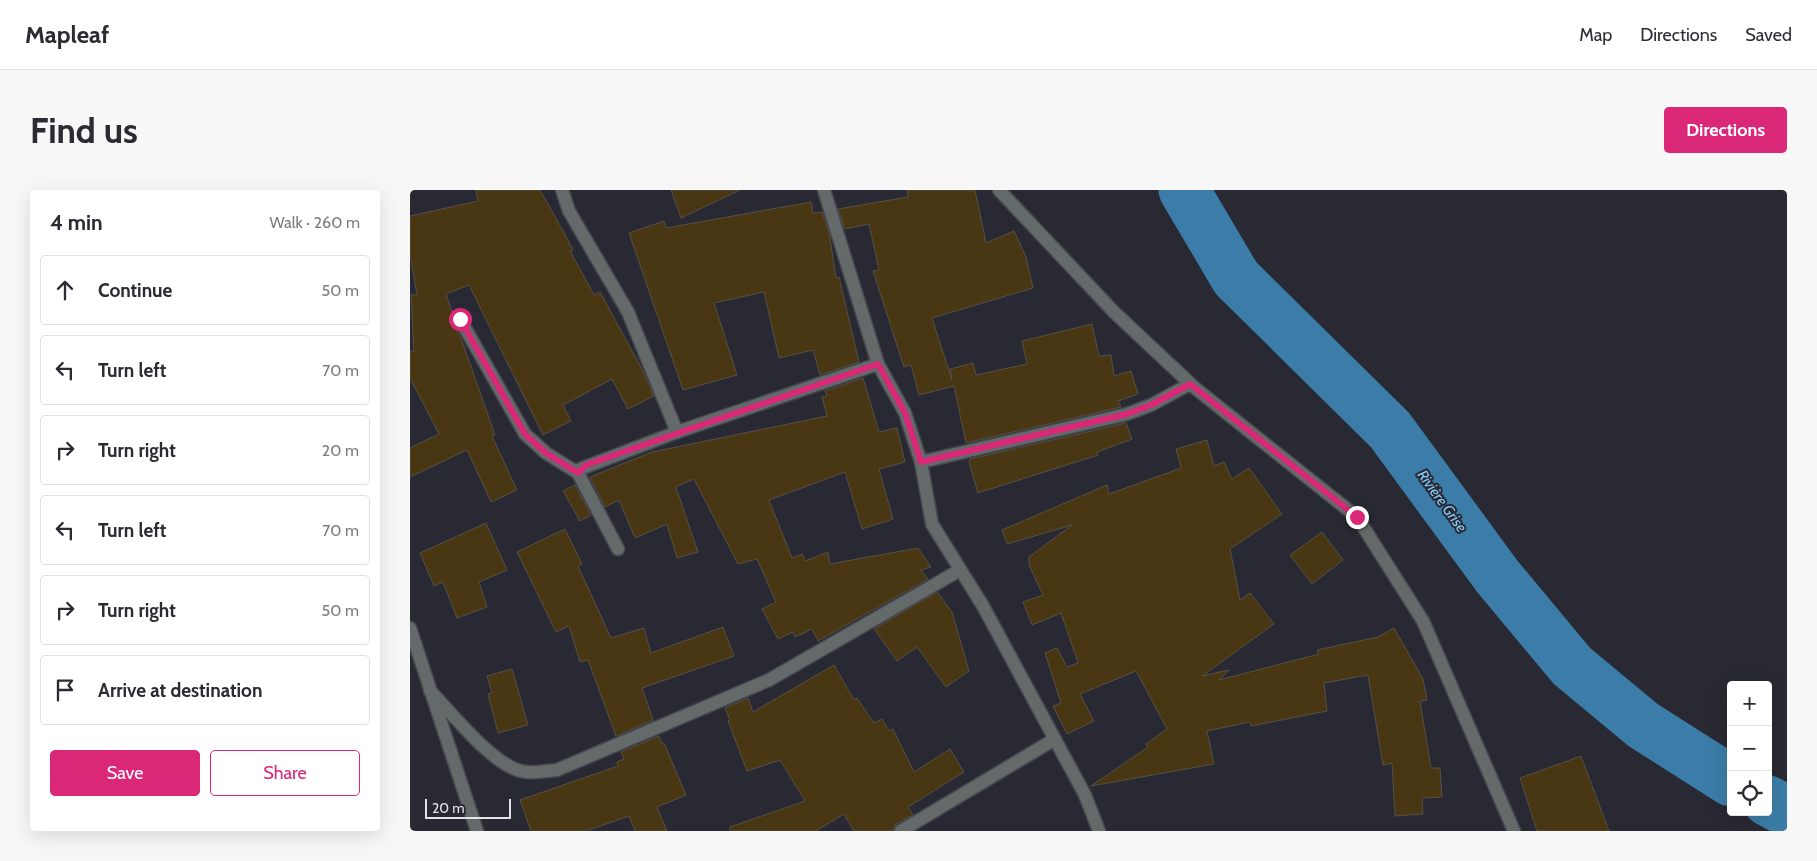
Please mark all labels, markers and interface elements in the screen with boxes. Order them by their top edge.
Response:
text: Mapleaf [25,20,109,49]
text: Map [1579,24,1612,46]
text: Directions [1640,24,1717,46]
text: Saved [1745,24,1792,46]
button: Directions [1664,107,1787,153]
text: Find us [30,109,138,152]
text: 4 min [50,210,103,235]
text: Walk · 260 m [270,213,360,232]
icon: ahead [51,276,79,304]
text: Continue [98,279,172,302]
text: 50 m [322,281,359,300]
route start [449,308,472,331]
icon: left [51,356,79,384]
text: Turn left [98,359,166,382]
text: 70 m [322,361,359,380]
icon: right [51,436,79,464]
text: Turn right [98,439,176,462]
text: 20 m [322,441,359,460]
water label: Rivière Grise [1413,466,1471,536]
route end [1346,506,1369,529]
icon: left [51,516,79,544]
text: Turn left [98,519,166,542]
text: 70 m [322,521,359,540]
icon: right [51,596,79,624]
text: Turn right [98,599,176,622]
text: 50 m [322,601,359,620]
icon: arrive [51,676,79,704]
text: Arrive at destination [98,679,262,702]
map controls [1727,681,1772,816]
button: + [1727,681,1772,726]
button: − [1727,726,1772,771]
button: Save [50,750,200,796]
button: Share [210,750,360,796]
button: locate [1727,771,1772,816]
scale bar [425,796,511,819]
text: 20 m [432,799,465,817]

